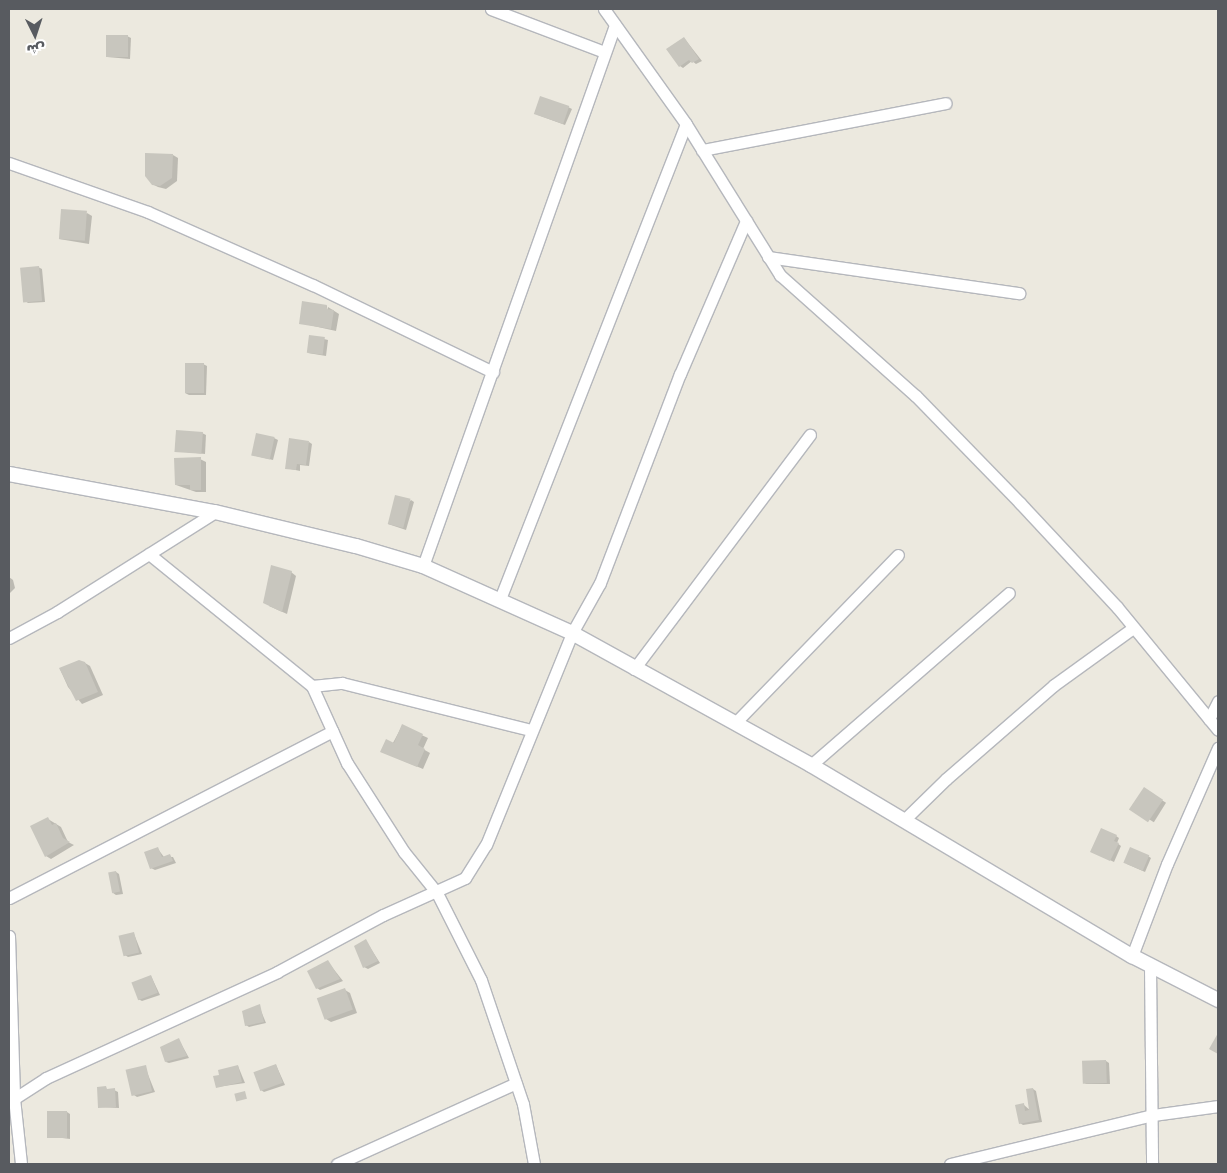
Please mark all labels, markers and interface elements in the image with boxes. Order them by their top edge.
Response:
north arrow [10,10,60,60]
text: ش [26,41,46,59]

